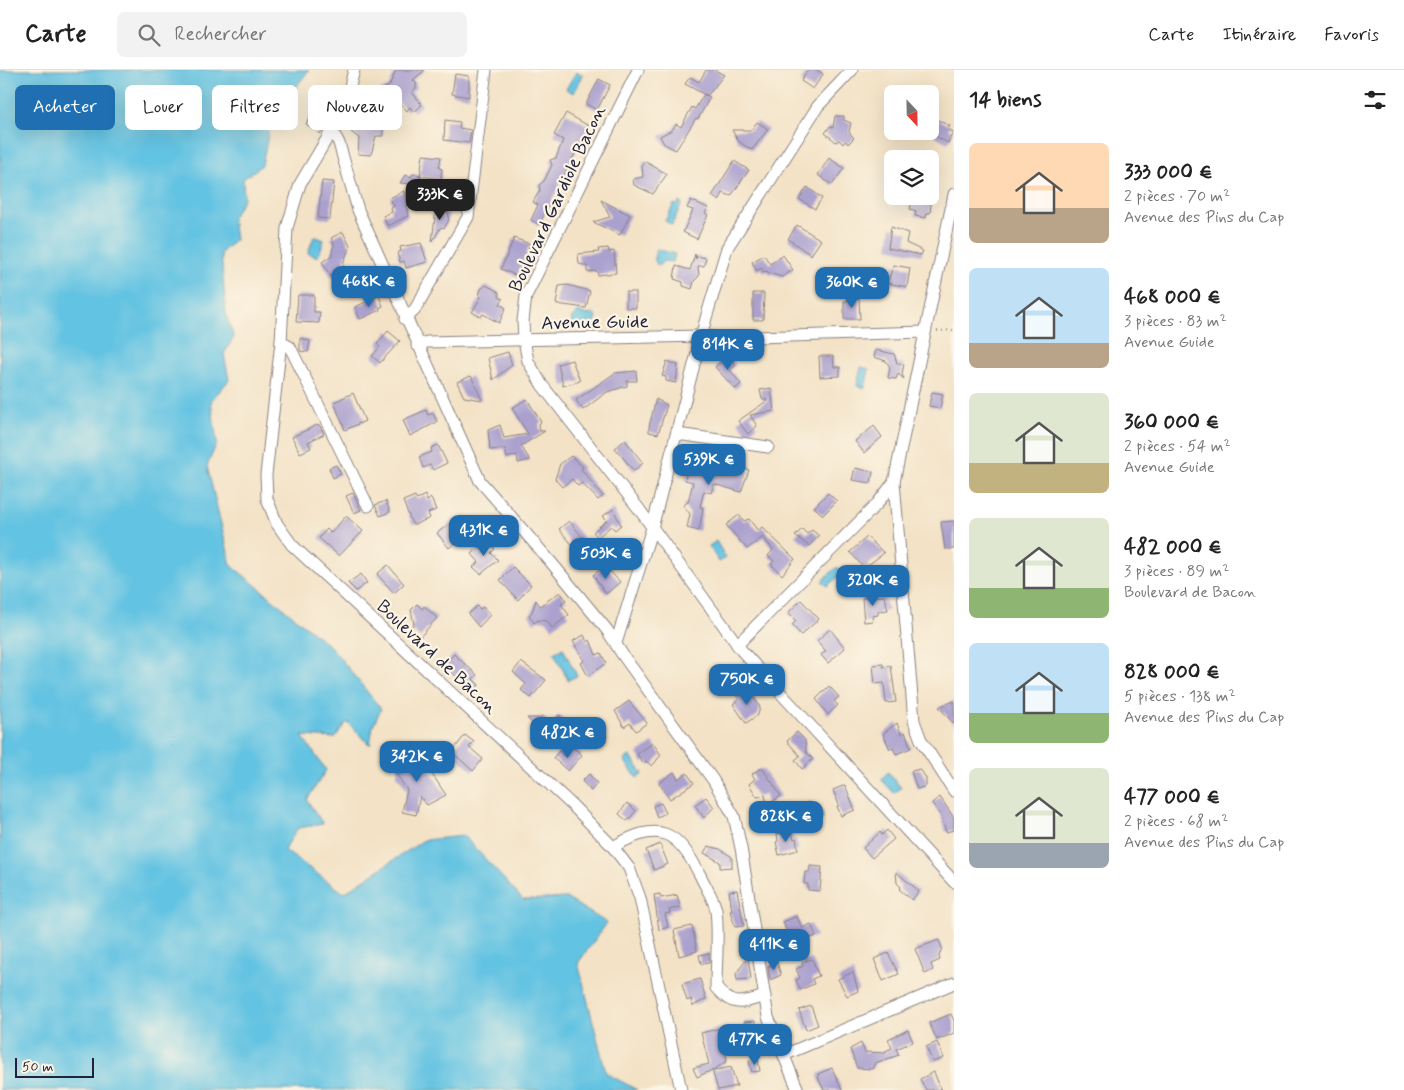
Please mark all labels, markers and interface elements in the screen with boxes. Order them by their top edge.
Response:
search box [117,12,467,57]
text: Carte [25,19,87,50]
icon: search [135,21,163,49]
text: Rechercher [175,22,267,47]
text: Carte [1148,23,1194,47]
text: Itinéraire [1222,23,1296,47]
text: Favoris [1324,23,1379,47]
chip: Acheter [15,85,115,130]
chip: Louer [125,85,202,130]
chip: Filtres [212,85,298,130]
chip: Nouveau [308,85,402,130]
north arrow [884,85,939,140]
map controls [884,85,939,205]
text: 14 biens [969,86,1041,114]
icon: filters [1361,86,1389,114]
street label: Boulevard Gardiole Bacon [503,101,612,296]
button: layers [884,150,939,205]
text: 333 000 € [1124,158,1212,186]
icon: home [1009,163,1069,223]
pin: 333K € [399,178,481,221]
text: 333K € [417,184,463,205]
text: 2 pièces · 70 m² [1124,186,1230,207]
text: Avenue des Pins du Cap [1124,207,1284,228]
pin: 468K € [328,266,410,308]
pin: 360K € [811,266,893,309]
text: 468K € [343,271,395,292]
text: 360K € [826,272,878,293]
text: 468 000 € [1124,283,1221,311]
icon: home [1009,288,1069,348]
street label: Avenue Guide [541,309,649,336]
text: 3 pièces · 83 m² [1124,311,1227,332]
pin: 814K € [687,328,769,371]
text: Avenue Guide [1124,332,1215,353]
text: 814K € [702,334,754,355]
text: 360 000 € [1124,408,1219,436]
icon: home [1009,413,1069,473]
text: 2 pièces · 54 m² [1124,436,1231,457]
pin: 539K € [668,444,750,486]
text: 539K € [684,449,734,470]
text: Avenue Guide [1124,457,1215,478]
pin: 431K € [443,514,525,557]
text: 431K € [460,520,508,541]
text: 482 000 € [1124,533,1222,561]
pin: 503K € [565,538,647,580]
icon: home [1009,538,1069,598]
text: 503K € [580,543,632,564]
text: 3 pièces · 89 m² [1124,561,1229,582]
pin: 320K € [832,564,914,607]
text: 320K € [847,570,899,591]
text: Boulevard de Bacon [1124,582,1256,603]
street label: Boulevard de Bacon [371,594,503,720]
text: 828 000 € [1124,658,1220,686]
icon: home [1009,663,1069,723]
pin: 750K € [706,664,788,706]
text: 750K € [720,669,774,690]
text: 5 pièces · 138 m² [1124,686,1236,707]
text: Avenue des Pins du Cap [1124,707,1284,728]
pin: 482K € [527,716,609,759]
text: 482K € [541,722,595,743]
pin: 342K € [376,740,458,783]
text: 342K € [391,746,443,767]
text: 477 000 € [1124,783,1220,811]
icon: home [1009,788,1069,848]
pin: 828K € [745,800,827,843]
text: 828K € [760,806,812,827]
text: 2 pièces · 68 m² [1124,811,1228,832]
text: Avenue des Pins du Cap [1124,832,1284,853]
pin: 411K € [733,928,815,971]
text: 411K € [750,934,798,955]
pin: 477K € [714,1024,796,1066]
text: 477K € [729,1029,781,1050]
scale bar [15,1055,94,1078]
text: 50 m [22,1058,53,1076]

